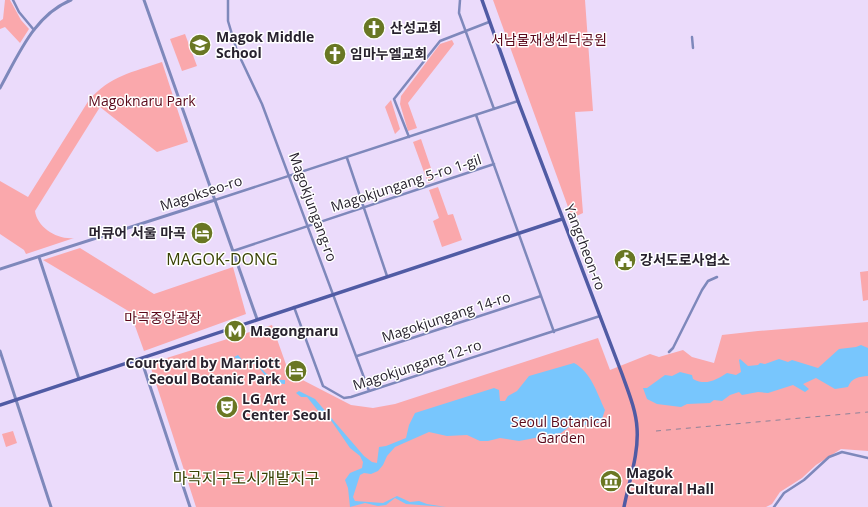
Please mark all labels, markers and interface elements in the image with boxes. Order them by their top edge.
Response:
church icon: 산성교회 [361,15,387,41]
place label: 산성교회 [390,18,442,37]
place label: Magok Middle School [216,27,314,62]
park label: 서남물재생센터공원 [491,30,607,49]
school or university icon: Magok Middle School [187,32,213,58]
church icon: 임마누엘교회 [322,41,348,67]
place label: 임마누엘교회 [350,44,427,63]
park label: Magoknaru Park [88,91,196,110]
street label: Magokjungang 5-ro 1-gil [328,149,484,216]
street label: Magokjungang-ro [285,150,342,264]
street label: Magokseo-ro [157,170,244,215]
street label: Yangcheon-ro [560,201,611,293]
hotel icon: 머큐어 서울 마곡 [189,220,215,246]
place label: 머큐어 서울 마곡 [89,223,186,242]
public building icon: 강서도로사업소 [612,247,638,273]
district label: MAGOK-DONG [166,248,278,270]
place label: 강서도로사업소 [640,250,730,269]
street label: Magokjungang 14-ro [379,287,513,346]
park label: 마곡중앙광장 [124,308,202,327]
metro station icon: Magongnaru [222,318,248,344]
place label: Magongnaru [250,321,339,340]
street label: Magokjungang 12-ro [350,335,484,394]
place label: Courtyard by Marriott Seoul Botanic Park [126,353,280,388]
hotel icon: Courtyard by Marriott Seoul Botanic Park [283,358,309,384]
place label: LG Art Center Seoul [242,389,331,424]
theatre icon: LG Art Center Seoul [214,394,240,420]
park label: Seoul Botanical Garden [511,412,611,447]
place label: Magok Cultural Hall [626,463,714,498]
district label: 마곡지구도시개발지구 [172,467,320,489]
museum icon: Magok Cultural Hall [598,468,624,494]

